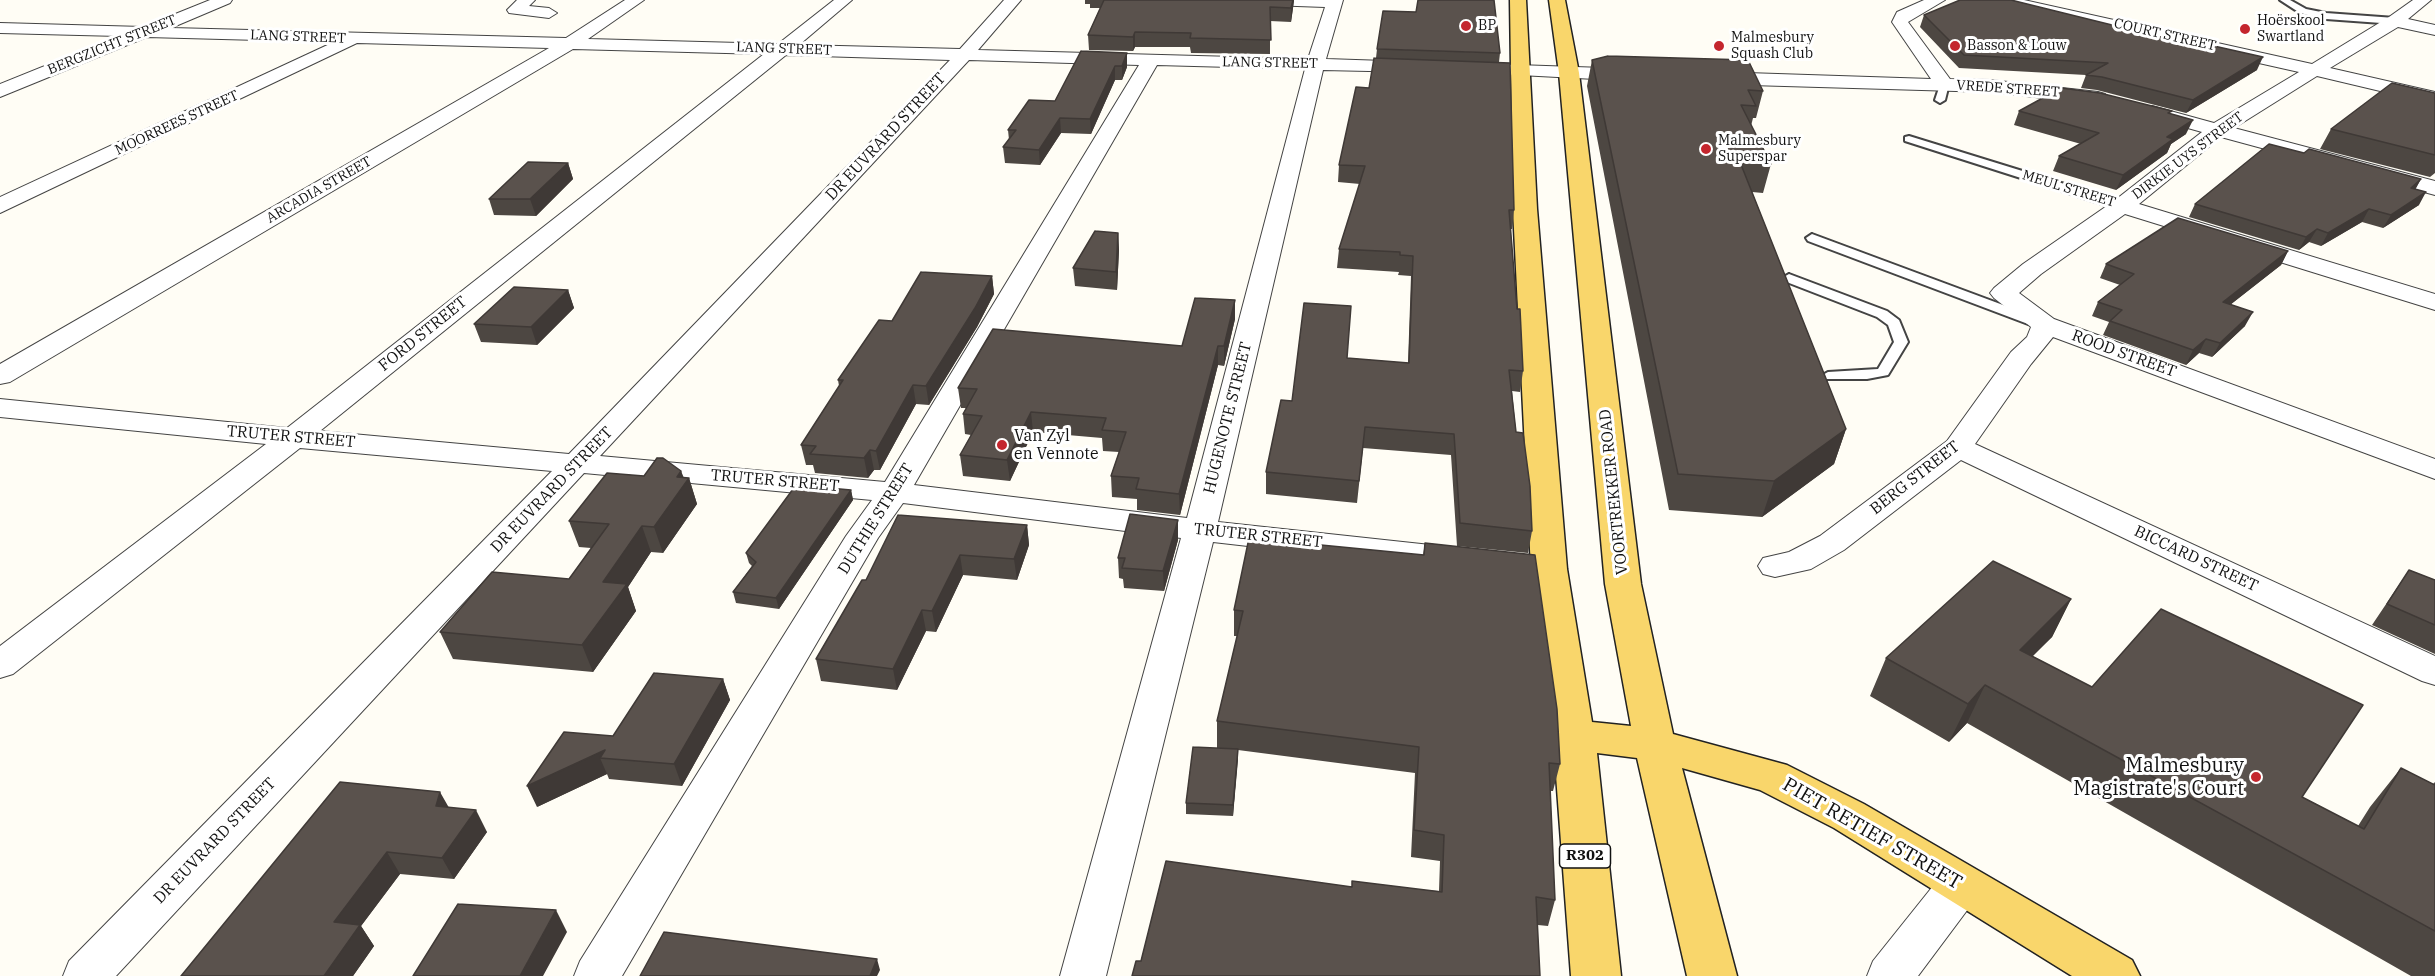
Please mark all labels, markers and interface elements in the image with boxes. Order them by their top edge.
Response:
street label: BERGZICHT STREET [45,11,179,79]
place label: Hoërskool Swartland [2257,13,2325,46]
street label: COURT STREET [2112,15,2218,55]
place label: BP [1478,18,1496,34]
marker: BP [1459,19,1473,33]
marker: Hoërskool Swartland [2238,22,2252,36]
street label: LANG STREET [250,27,346,47]
place label: Malmesbury Squash Club [1731,30,1814,62]
place label: Basson & Louw [1967,38,2067,54]
street label: LANG STREET [736,39,832,59]
marker: Malmesbury Squash Club [1712,39,1726,53]
marker: Basson & Louw [1948,39,1962,53]
street label: LANG STREET [1222,54,1318,72]
street label: DR EUVRARD STREET [822,69,950,205]
street label: VREDE STREET [1956,77,2060,101]
street label: MOORREES STREET [113,87,241,159]
street label: DIRKIE UYS STREET [2129,109,2247,203]
place label: Malmesbury Superspar [1718,133,1801,166]
marker: Malmesbury Superspar [1699,142,1713,156]
street label: ARCADIA STREET [263,153,375,227]
street label: MEUL STREET [2020,167,2118,211]
street label: FORD STREET [375,292,471,376]
street label: ROOD STREET [2069,326,2179,382]
street label: HUGENOTE STREET [1200,340,1256,496]
street label: VOORTREKKER ROAD [1596,408,1632,576]
street label: TRUTER STREET [226,422,356,452]
street label: DR EUVRARD STREET [487,423,617,557]
place label: Van Zyl en Vennote [1014,426,1099,464]
street label: BERG STREET [1866,437,1964,519]
marker: Van Zyl en Vennote [995,438,1009,452]
street label: DUTHIE STREET [834,460,918,578]
street label: TRUTER STREET [710,466,840,496]
street label: TRUTER STREET [1193,520,1323,552]
street label: BICCARD STREET [2131,522,2261,596]
place label: Malmesbury Magistrate's Court [2073,754,2244,801]
marker: Malmesbury Magistrate's Court [2249,770,2263,784]
street label: PIET RETIEF STREET [1778,773,1966,895]
street label: DR EUVRARD STREET [150,774,280,908]
road number: R302 [1560,844,1610,868]

